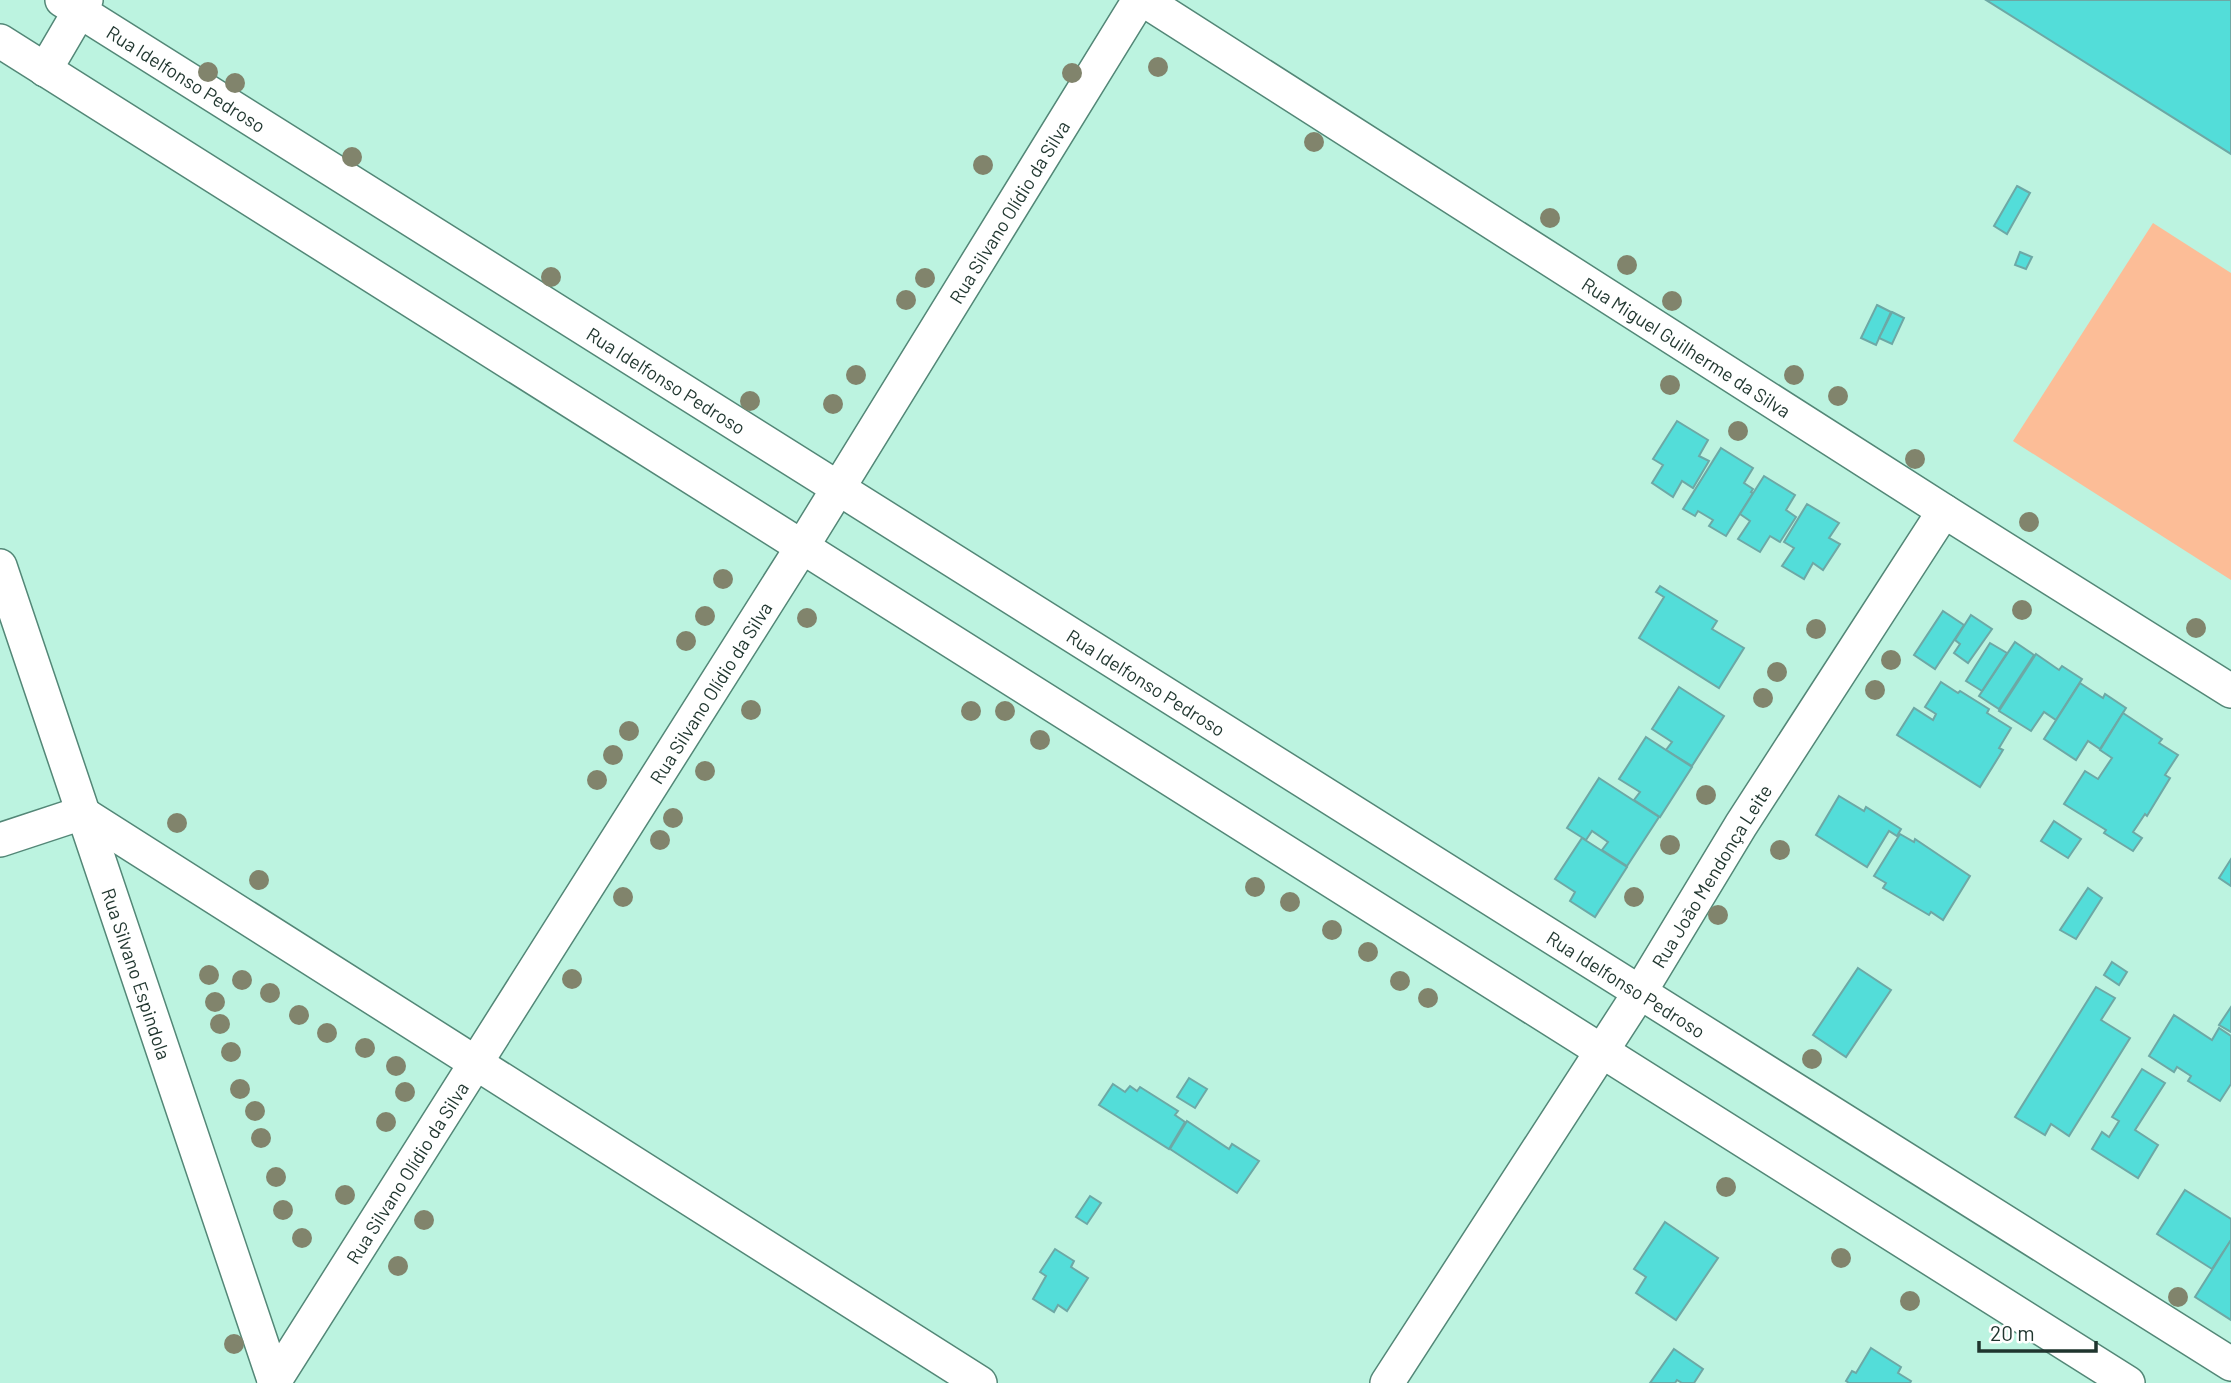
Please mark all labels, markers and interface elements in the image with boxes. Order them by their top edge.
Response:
street label: Rua Idelfonso Pedroso [103,20,270,137]
street label: Rua Silvano Olídio da Silva [944,116,1074,307]
street label: Rua Miguel Guilherme da Silva [1578,272,1795,422]
street label: Rua Idelfonso Pedroso [583,322,750,439]
street label: Rua Silvano Olídio da Silva [644,597,776,788]
street label: Rua Idelfonso Pedroso [1063,623,1230,740]
street label: Rua João Mendonça Leite [1646,780,1776,972]
street label: Rua Silvano Espindola [98,885,177,1062]
street label: Rua Idelfonso Pedroso [1543,925,1710,1042]
street label: Rua Silvano Olídio da Silva [340,1077,473,1268]
scale bar [1979,1310,2096,1354]
text: 20 m [1990,1320,2035,1345]

